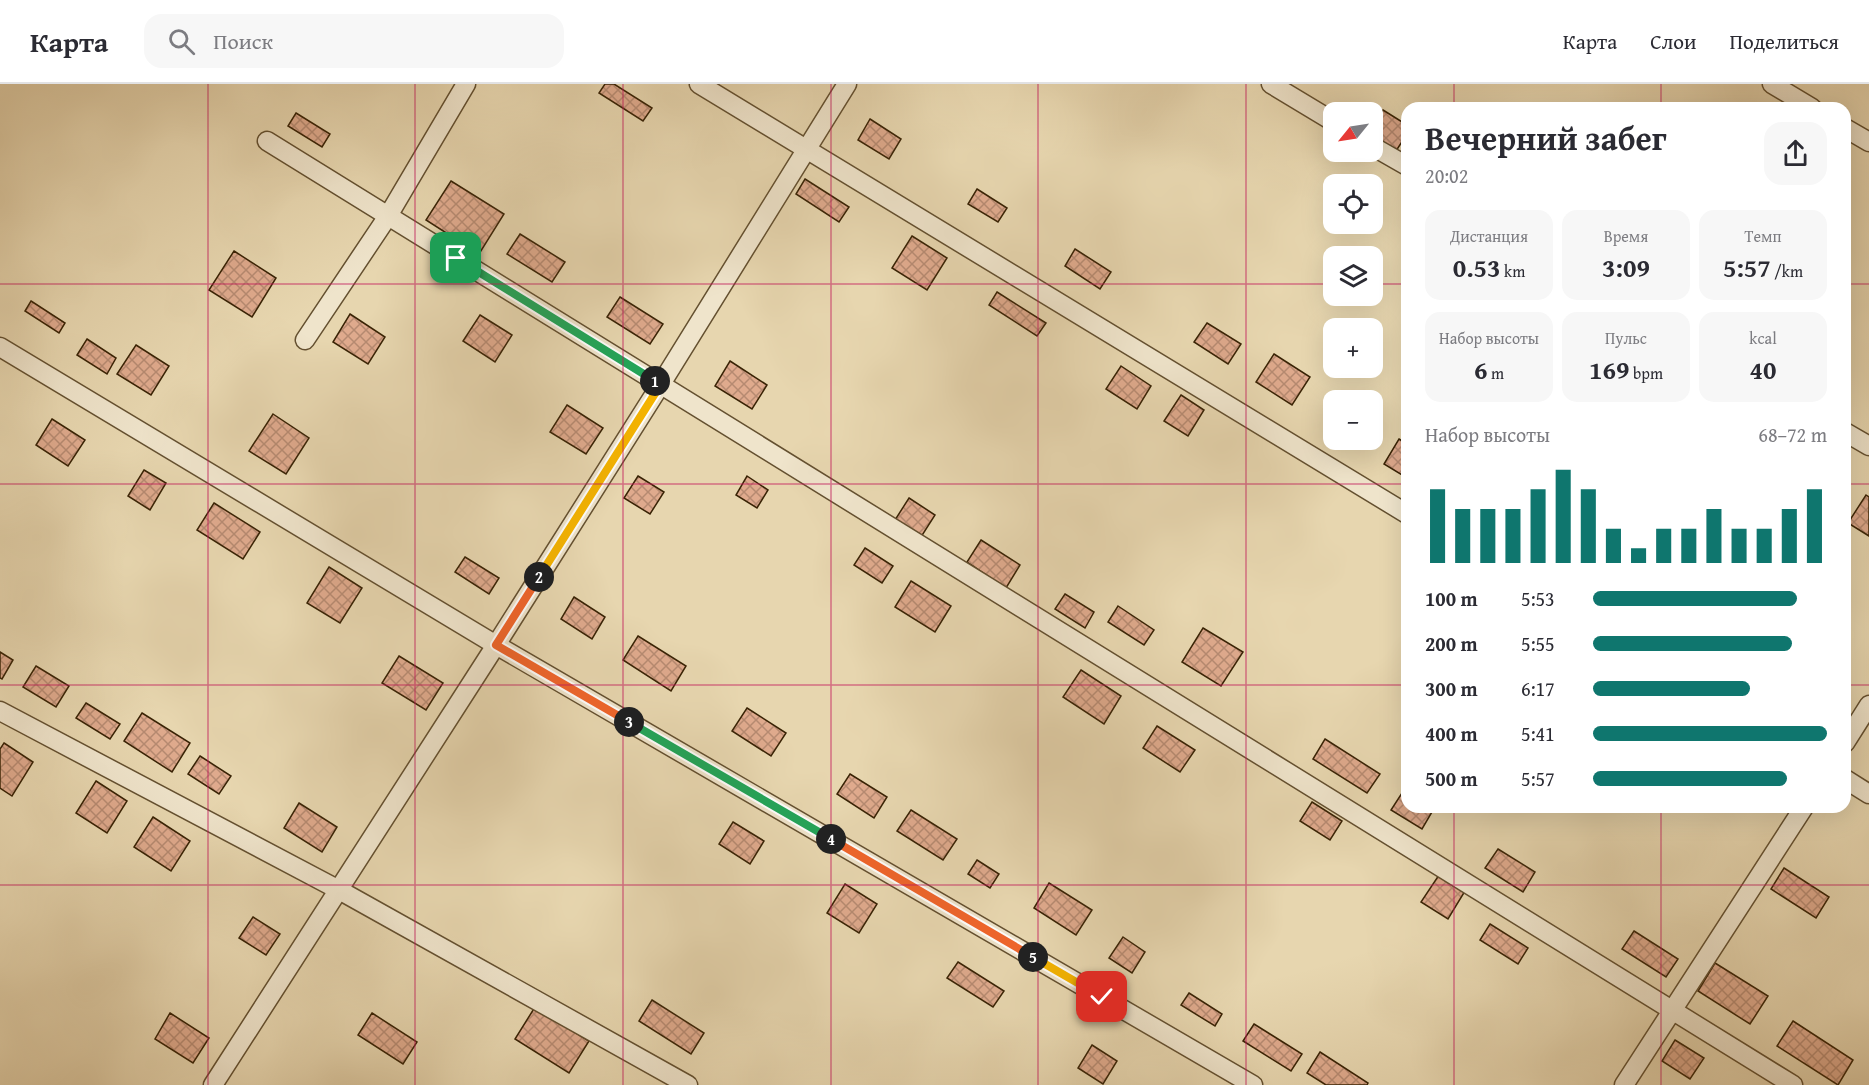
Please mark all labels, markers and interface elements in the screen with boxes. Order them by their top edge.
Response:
search box [144,14,564,68]
text: Карта [30,21,108,62]
icon: search [165,25,198,58]
text: Поиск [213,25,273,57]
text: Карта [1563,26,1617,57]
text: Слои [1650,26,1696,57]
text: Поделиться [1729,26,1839,57]
north arrow [1323,102,1383,162]
map controls [1323,102,1383,450]
text: Вечерний забег [1425,114,1667,162]
button: share [1764,122,1827,185]
text: 20:02 [1425,161,1468,190]
button: locate [1323,174,1383,234]
text: Дистанция [1450,224,1528,248]
text: Время [1604,224,1648,248]
text: Темп [1745,224,1781,248]
pin [430,232,481,283]
icon: arrive [439,241,472,274]
button: layers [1323,246,1383,306]
text: 0.53 [1453,248,1501,287]
text: 3:09 [1602,248,1650,287]
text: 5:57 [1723,248,1771,287]
text: km [1501,259,1525,283]
text: /km [1771,259,1803,283]
button: + [1323,318,1383,378]
text: Набор высоты [1439,326,1539,350]
text: Пульс [1605,326,1647,350]
text: kcal [1749,326,1777,350]
text: 6 [1474,350,1487,389]
text: 169 [1589,350,1629,389]
text: 40 [1750,350,1776,389]
text: m [1487,361,1504,385]
text: bpm [1629,361,1663,385]
pin: 1 [640,366,670,396]
text: 1 [651,369,659,393]
button: − [1323,390,1383,450]
text: Набор высоты [1425,420,1550,449]
text: 68–72 m [1758,420,1827,449]
pin: 2 [524,562,554,592]
text: 2 [535,565,543,589]
text: 100 m [1425,584,1478,613]
text: 5:53 [1521,584,1555,613]
text: 200 m [1425,629,1478,658]
text: 5:55 [1521,629,1555,658]
text: 300 m [1425,674,1478,703]
text: 6:17 [1521,674,1555,703]
pin: 3 [614,707,644,737]
text: 3 [625,710,633,734]
text: 400 m [1425,719,1478,748]
text: 5:41 [1521,719,1555,748]
text: 500 m [1425,764,1478,793]
text: 5:57 [1521,764,1555,793]
pin: 4 [816,824,846,854]
text: 4 [827,827,835,851]
pin: 5 [1018,942,1048,972]
text: 5 [1029,945,1037,969]
pin [1076,971,1127,1022]
icon: check [1085,980,1118,1013]

